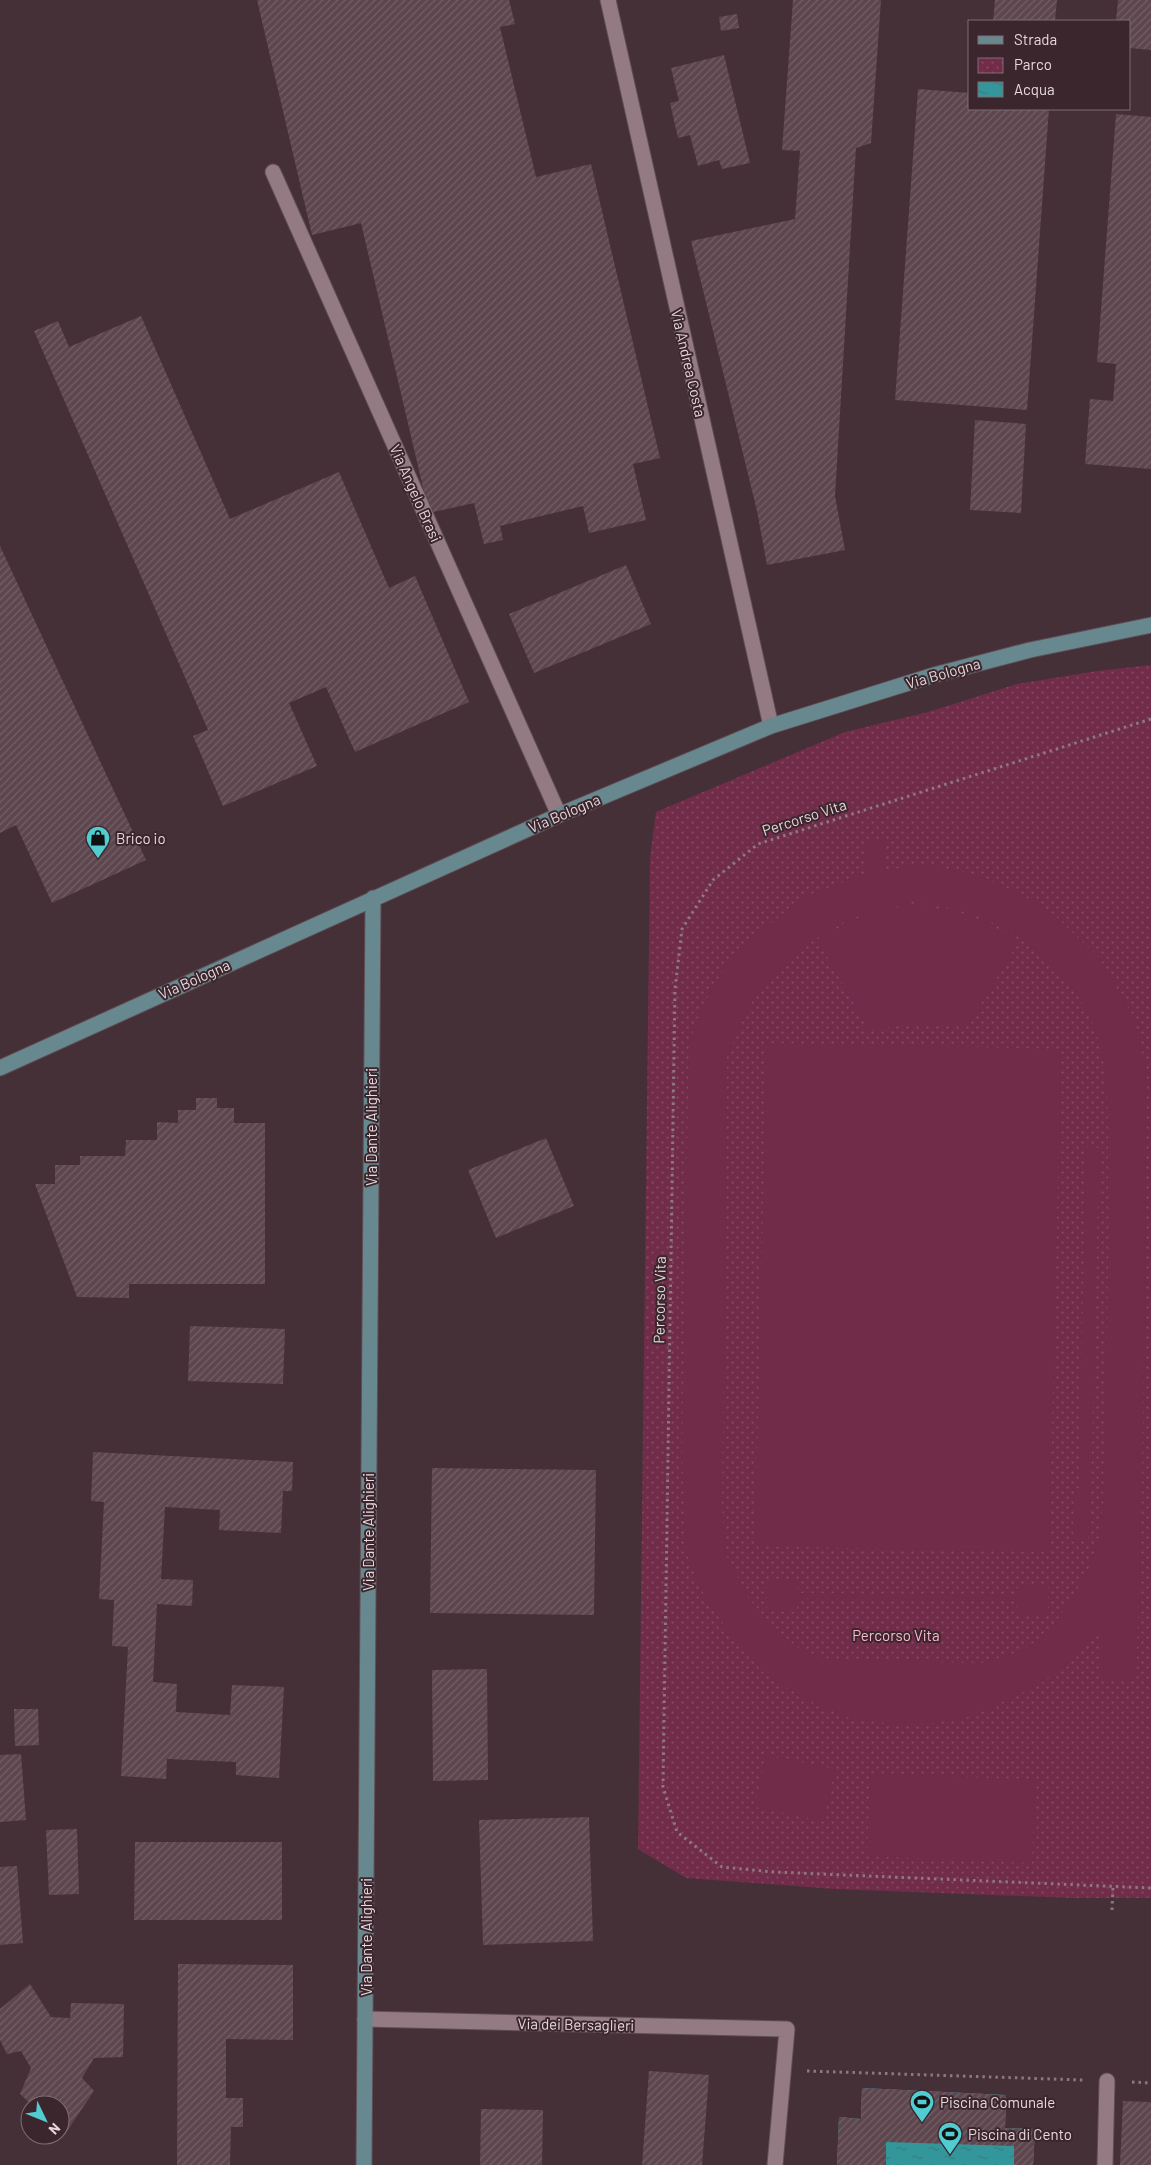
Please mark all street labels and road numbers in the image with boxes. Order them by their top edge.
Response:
street label: Via Andrea Costa [668,307,710,419]
street label: Via Angelo Brasi [386,442,446,544]
street label: Via Bologna [904,654,982,692]
street label: Via Bologna [525,790,603,836]
street label: Percorso Vita [760,795,848,839]
street label: Via Bologna [155,955,233,1003]
street label: Via Dante Alighieri [362,1068,380,1186]
street label: Percorso Vita [649,1256,669,1344]
street label: Via Dante Alighieri [359,1473,377,1591]
street label: Via Dante Alighieri [357,1878,375,1996]
street label: Via dei Bersaglieri [518,2014,634,2034]

